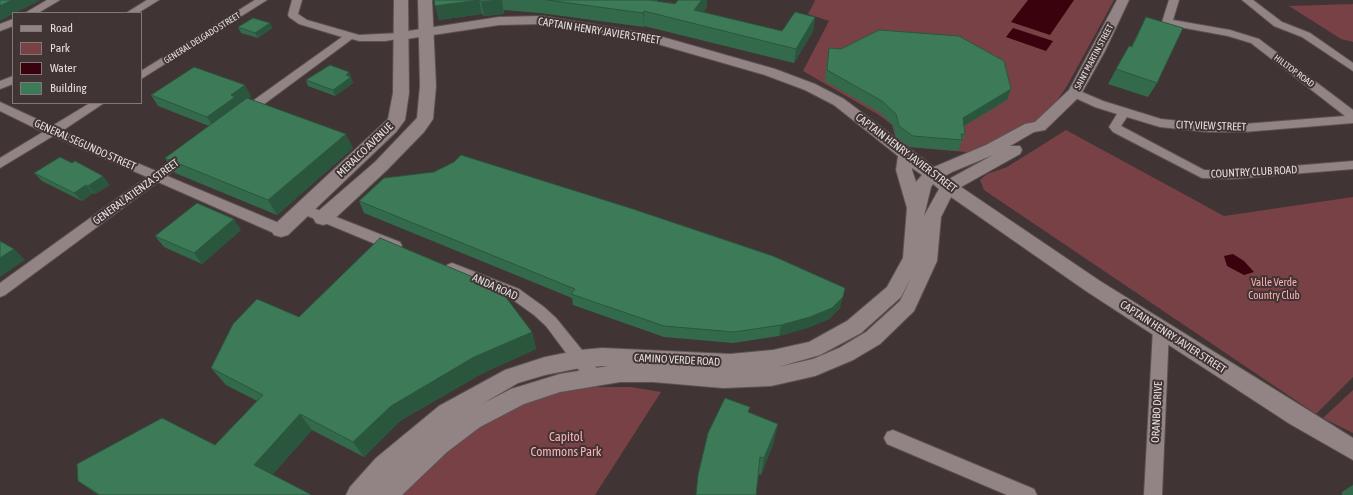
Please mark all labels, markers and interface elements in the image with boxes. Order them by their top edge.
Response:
street label: GENERAL DELGADO STREET [162,10,242,66]
legend [12,12,142,104]
street label: CAPTAIN HENRY JAVIER STREET [537,15,661,47]
text: Road [50,21,73,35]
street label: SAINT MARTIN STREET [1072,22,1116,92]
text: Park [50,41,70,55]
street label: HILLTOP ROAD [1272,52,1316,90]
text: Water [50,61,76,75]
text: Building [50,81,87,95]
street label: CAPTAIN HENRY JAVIER STREET [853,111,959,195]
street label: GENERAL SEGUNDO STREET [32,117,138,173]
street label: CITY VIEW STREET [1176,118,1246,134]
street label: MERALCO AVENUE [334,120,396,180]
street label: GENERAL ATIENZA STREET [90,156,182,228]
street label: COUNTRY CLUB ROAD [1210,163,1298,181]
street label: ANDA ROAD [470,271,520,303]
park label: Valle Verde Country Club [1248,276,1300,302]
street label: CAPTAIN HENRY JAVIER STREET [1118,298,1228,376]
street label: CAMINO VERDE ROAD [634,351,720,369]
street label: ORANBO DRIVE [1149,381,1165,443]
park label: Capitol Commons Park [530,429,602,460]

